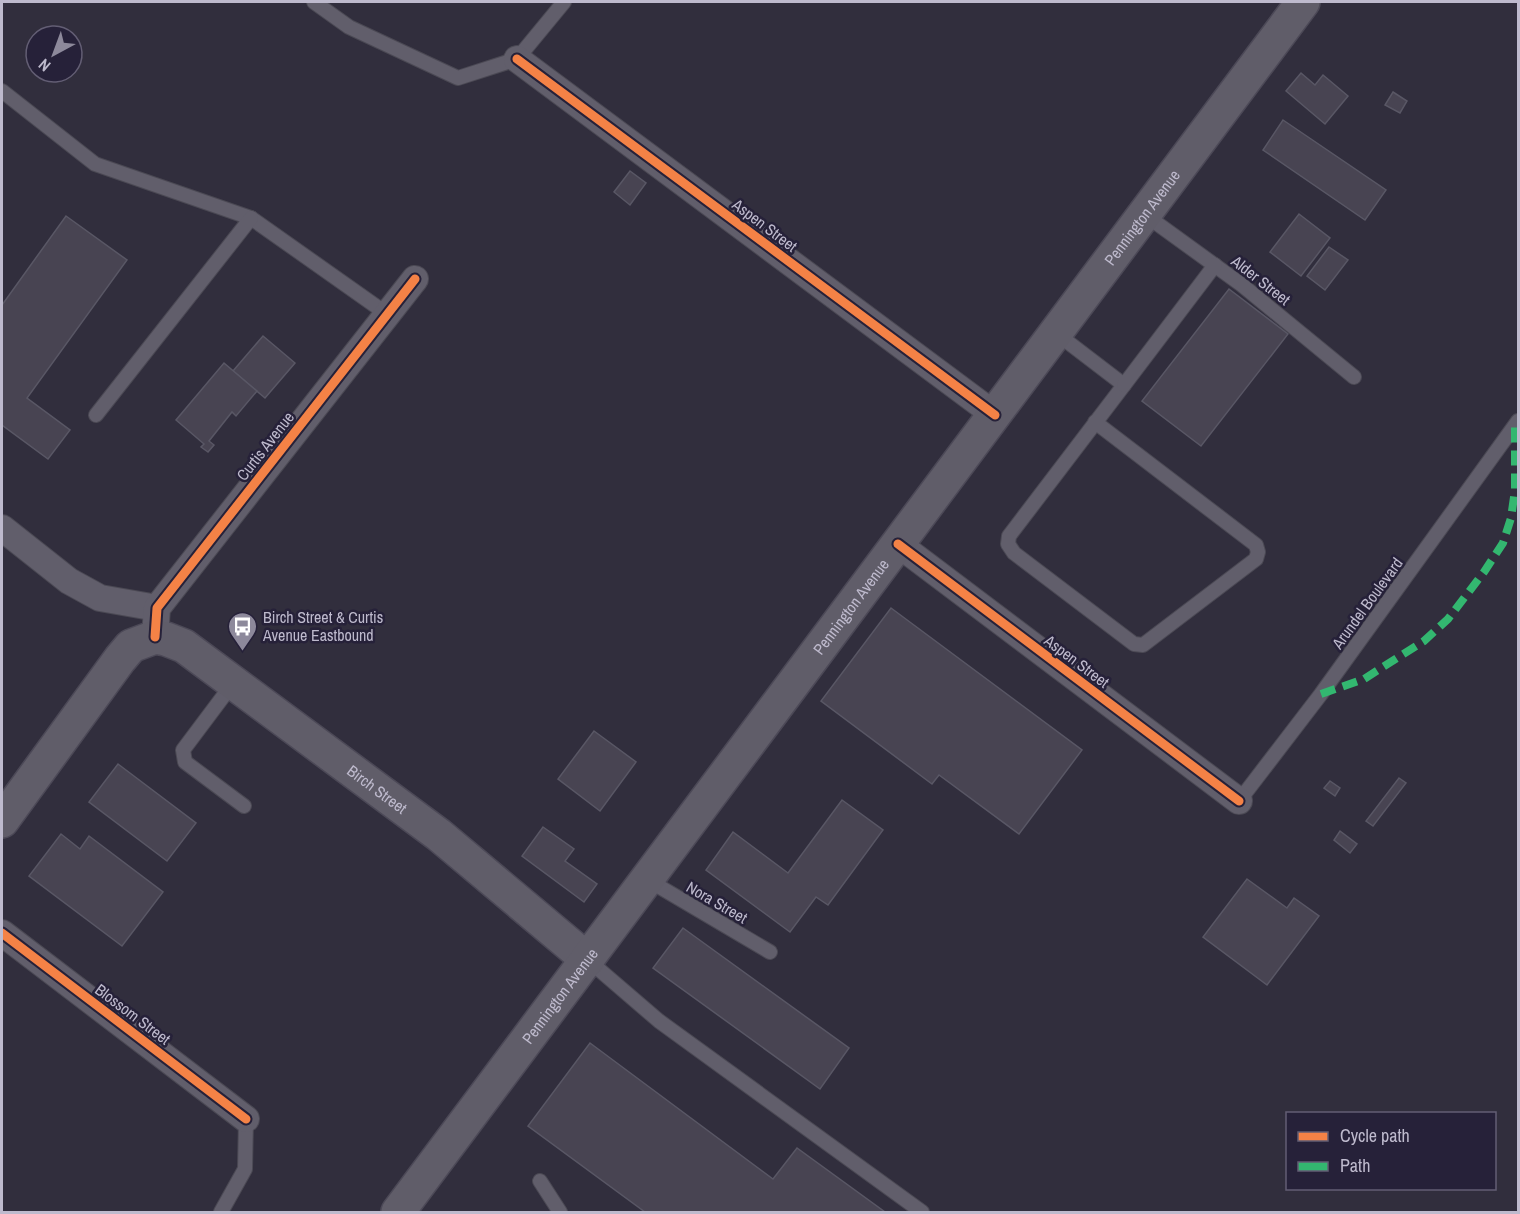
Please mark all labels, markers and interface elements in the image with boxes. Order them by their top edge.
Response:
north arrow [24,24,84,84]
text: N [33,54,55,77]
street label: Pennington Avenue [1099,165,1185,270]
street label: Aspen Street [727,193,802,257]
street label: Alder Street [1226,249,1295,310]
street label: Curtis Avenue [231,407,299,485]
street label: Arundel Boulevard [1326,553,1408,654]
street label: Pennington Avenue [808,554,894,659]
place label: Birch Street & Curtis Avenue Eastbound [262,606,383,646]
bus stop icon: Birch Street & Curtis Avenue Eastbound [226,610,258,652]
street label: Aspen Street [1039,629,1114,693]
street label: Birch Street [343,760,412,819]
street label: Nora Street [682,876,752,928]
street label: Pennington Avenue [517,943,603,1048]
street label: Blossom Street [91,978,175,1050]
legend [1286,1112,1496,1190]
text: Cycle path [1340,1123,1410,1148]
text: Path [1340,1153,1370,1178]

